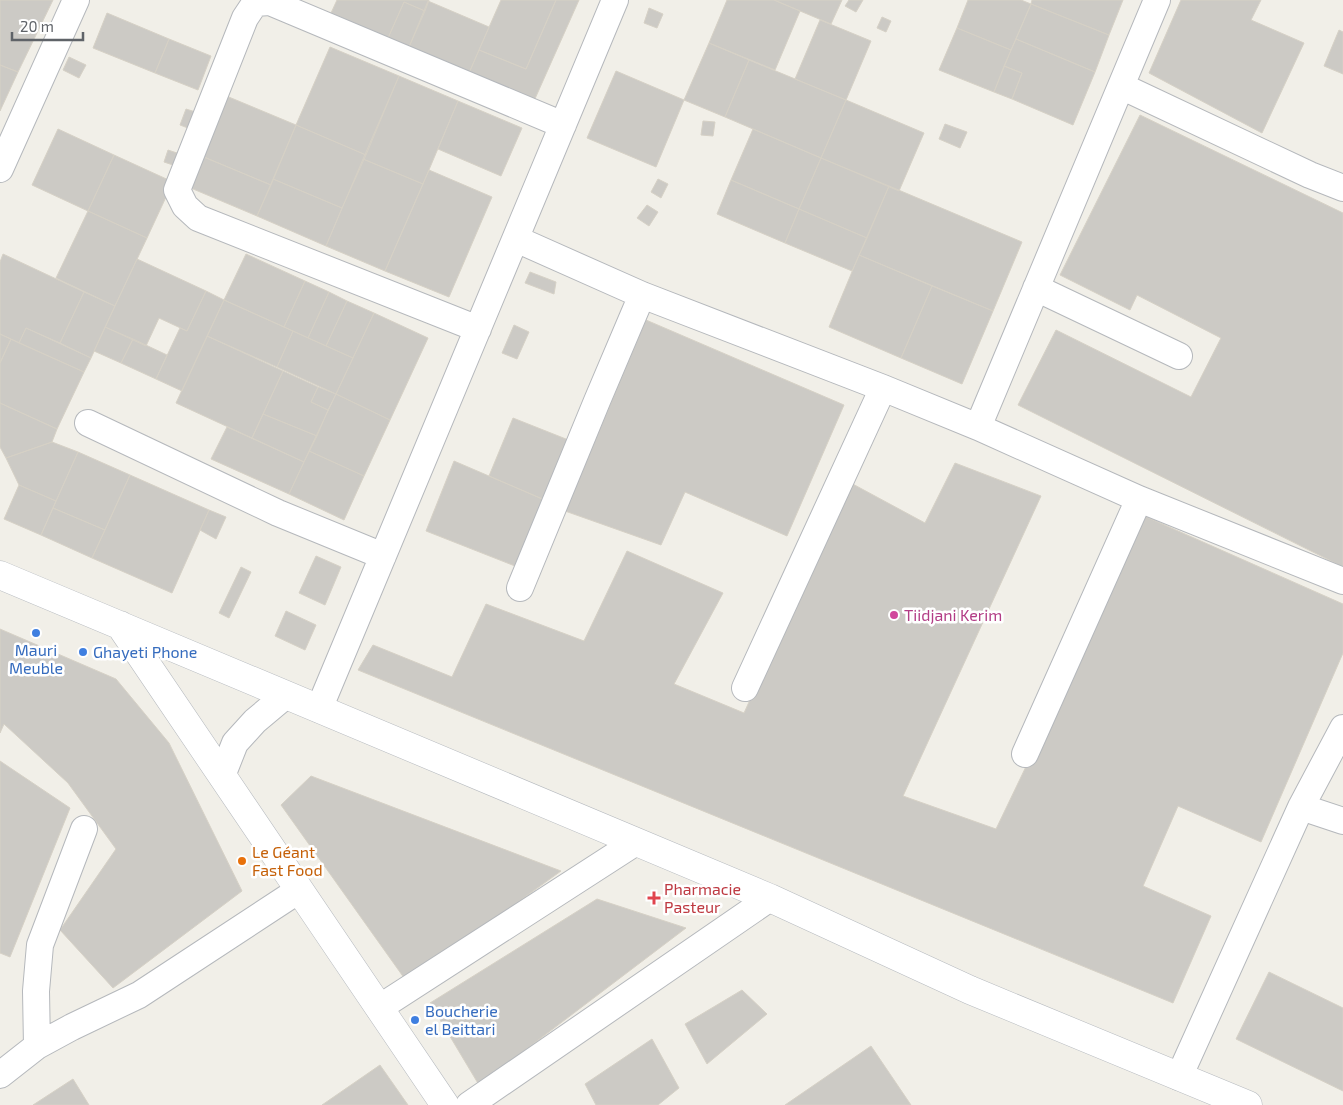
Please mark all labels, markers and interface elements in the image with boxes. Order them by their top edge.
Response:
scale bar [12,10,84,42]
text: 20 m [20,17,54,35]
place label: Tiidjani Kerim [904,605,1002,625]
marker: Tiidjani Kerim [888,609,900,621]
marker: Mauri Meuble [30,627,42,639]
place label: Mauri Meuble [9,640,63,677]
place label: Ghayeti Phone [93,642,197,661]
marker: Ghayeti Phone [77,646,89,658]
place label: Le Géant Fast Food [252,842,323,879]
marker: Le Géant Fast Food [236,855,248,867]
place label: Pharmacie Pasteur [664,879,741,916]
marker: Pharmacie Pasteur [648,892,660,904]
place label: Boucherie el Beittari [425,1001,498,1038]
marker: Boucherie el Beittari [409,1014,421,1026]

